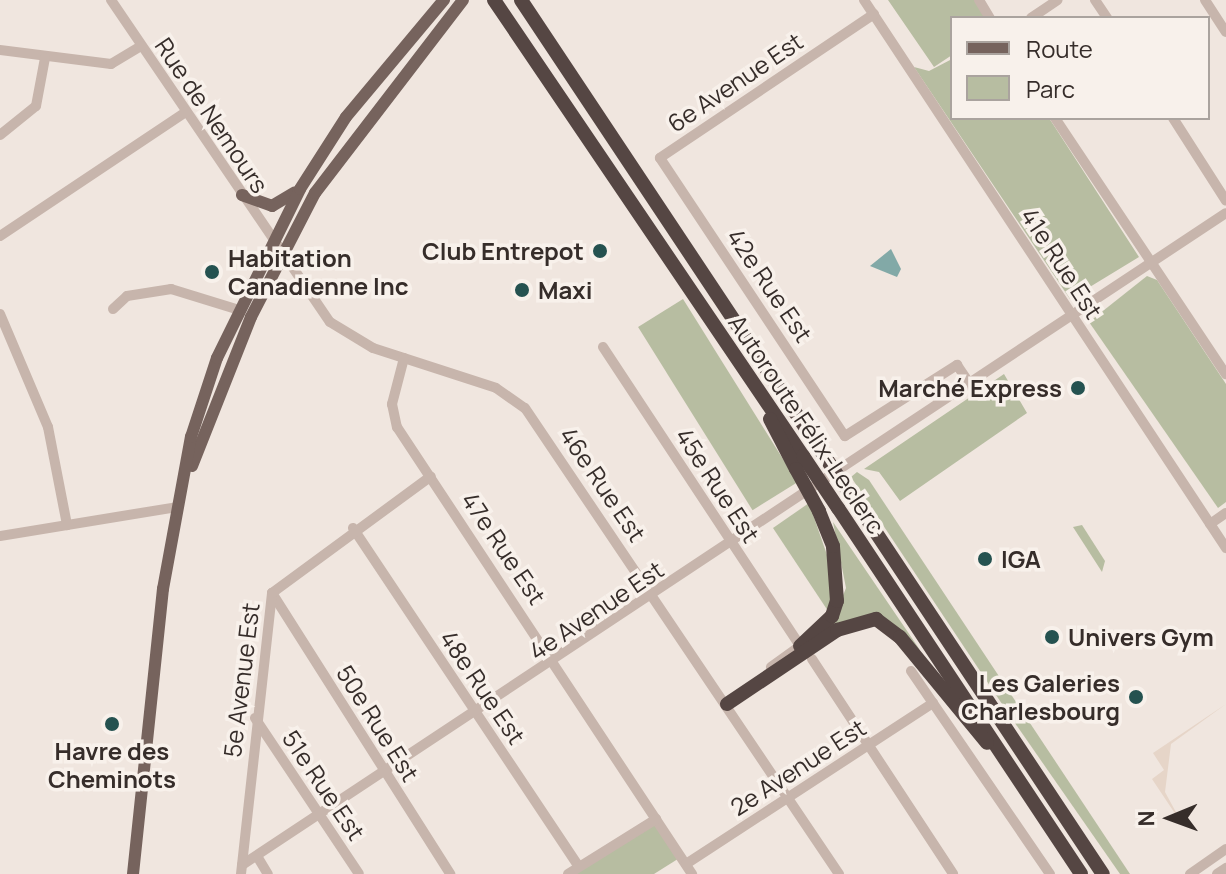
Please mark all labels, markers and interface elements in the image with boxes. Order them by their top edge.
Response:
legend [950,16,1210,120]
street label: 6e Avenue Est [662,26,808,138]
street label: Rue de Nemours [149,32,275,198]
text: Route [1026,32,1093,65]
text: Parc [1026,72,1075,105]
street label: 41e Rue Est [1015,202,1109,324]
street label: 42e Rue Est [722,223,818,347]
place label: Club Entrepot [422,237,584,265]
marker: Club Entrepot [591,242,609,260]
place label: Habitation Canadienne Inc [228,244,408,300]
marker: Habitation Canadienne Inc [203,263,221,281]
place label: Maxi [538,276,592,304]
marker: Maxi [513,281,531,299]
street label: Autoroute Félix-Leclerc [723,309,891,539]
place label: Marché Express [878,374,1062,402]
marker: Marché Express [1069,379,1087,397]
street label: 46e Rue Est [554,421,652,547]
street label: 45e Rue Est [670,422,766,548]
street label: 47e Rue Est [456,486,552,610]
place label: IGA [1001,545,1041,573]
marker: IGA [976,550,994,568]
street label: 4e Avenue Est [523,554,669,666]
street label: 5e Avenue Est [217,601,265,759]
place label: Univers Gym [1068,623,1214,651]
street label: 48e Rue Est [434,625,532,749]
marker: Univers Gym [1043,628,1061,646]
street label: 50e Rue Est [331,660,425,786]
place label: Les Galeries Charlesbourg [961,669,1120,725]
marker: Les Galeries Charlesbourg [1127,688,1145,706]
street label: 2e Avenue Est [725,713,871,821]
marker: Havre des Cheminots [103,715,121,733]
street label: 51e Rue Est [277,725,371,845]
place label: Havre des Cheminots [48,737,176,793]
north arrow [1130,778,1210,858]
text: N [1131,810,1161,827]

